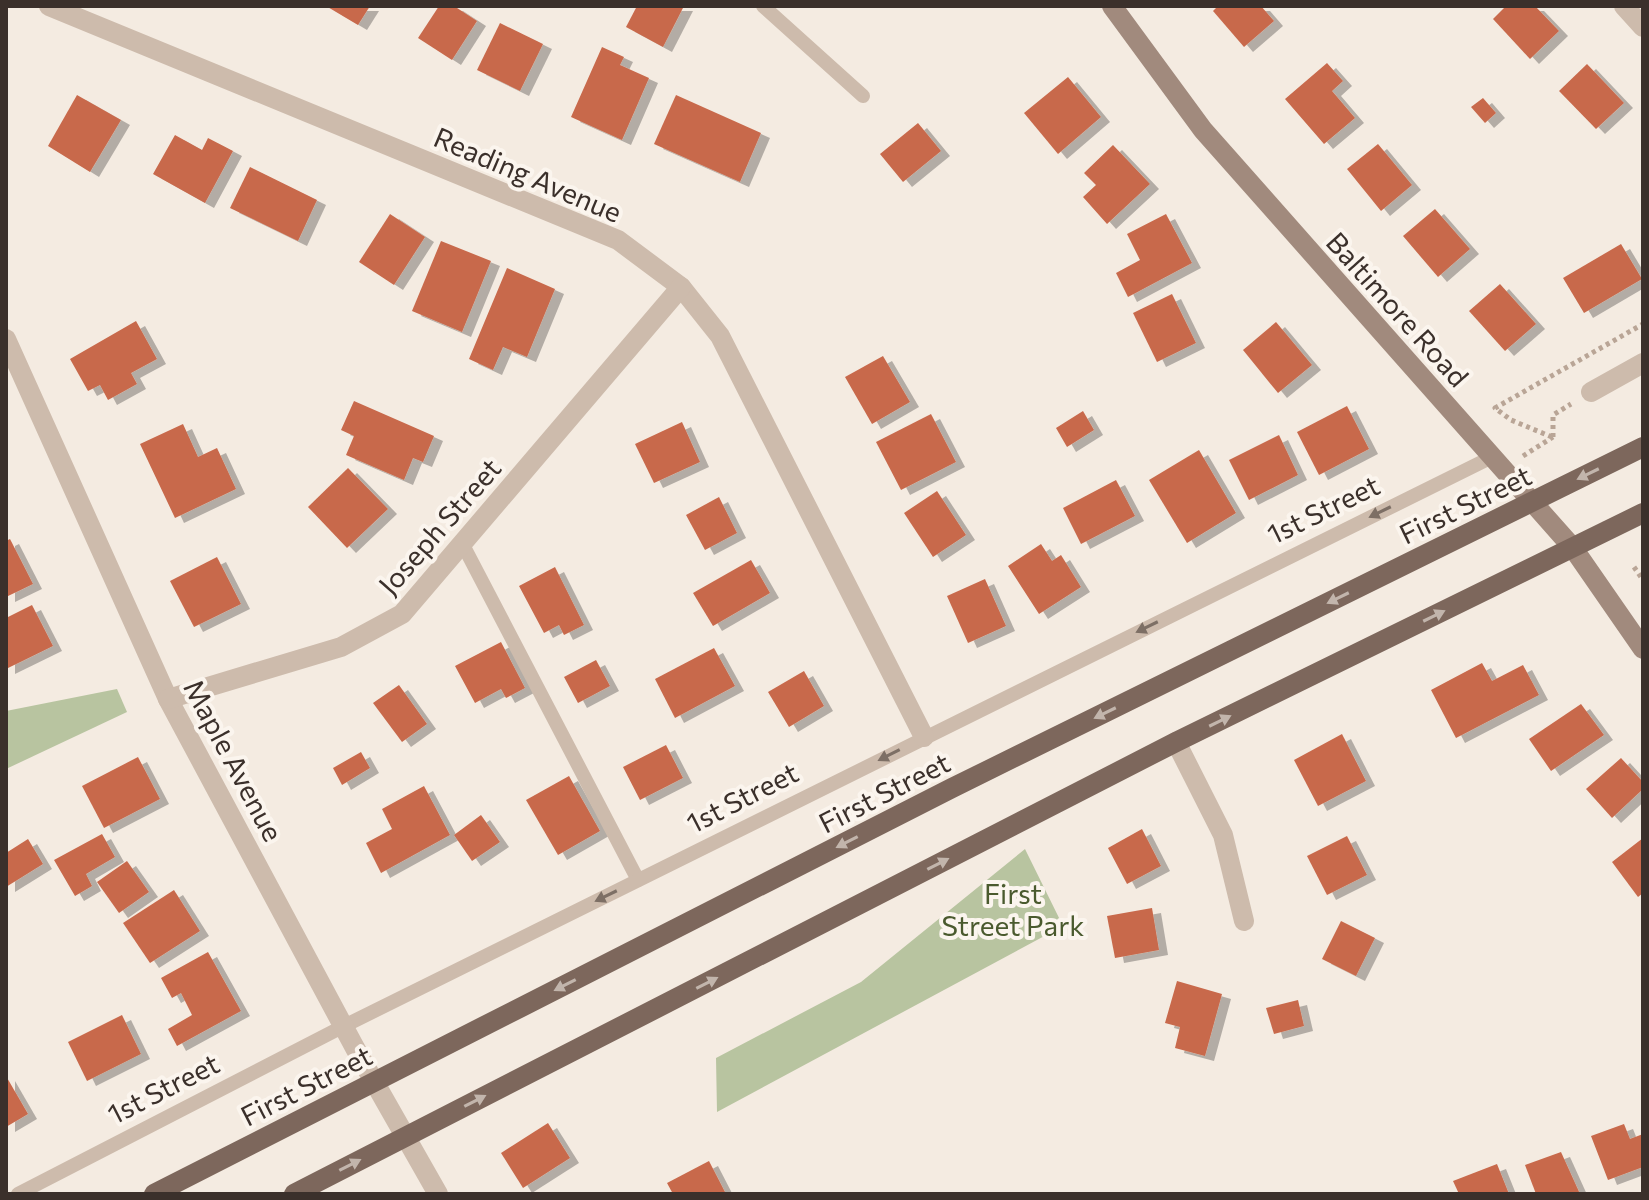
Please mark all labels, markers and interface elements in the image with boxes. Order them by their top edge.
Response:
street label: Reading Avenue [429,119,627,229]
street label: Baltimore Road [1320,225,1476,393]
street label: Joseph Street [371,451,507,601]
street label: First Street [1393,457,1537,551]
street label: 1st Street [1261,467,1385,551]
one-way arrow [1577,467,1600,481]
one-way arrow [1369,505,1392,519]
one-way arrow [1326,591,1350,605]
one-way arrow [1422,609,1446,623]
one-way arrow [1136,620,1159,634]
street label: Maple Avenue [177,673,291,847]
one-way arrow [1093,706,1117,720]
one-way arrow [1208,714,1232,728]
street label: First Street [813,744,955,840]
one-way arrow [877,748,900,761]
street label: 1st Street [681,754,803,840]
one-way arrow [836,835,859,848]
one-way arrow [927,858,950,871]
park label: First Street Park [941,876,1085,942]
one-way arrow [595,889,618,902]
one-way arrow [695,976,718,989]
one-way arrow [554,978,577,991]
street label: First Street [235,1037,377,1133]
street label: 1st Street [102,1045,224,1131]
one-way arrow [464,1094,487,1108]
one-way arrow [339,1159,362,1172]

